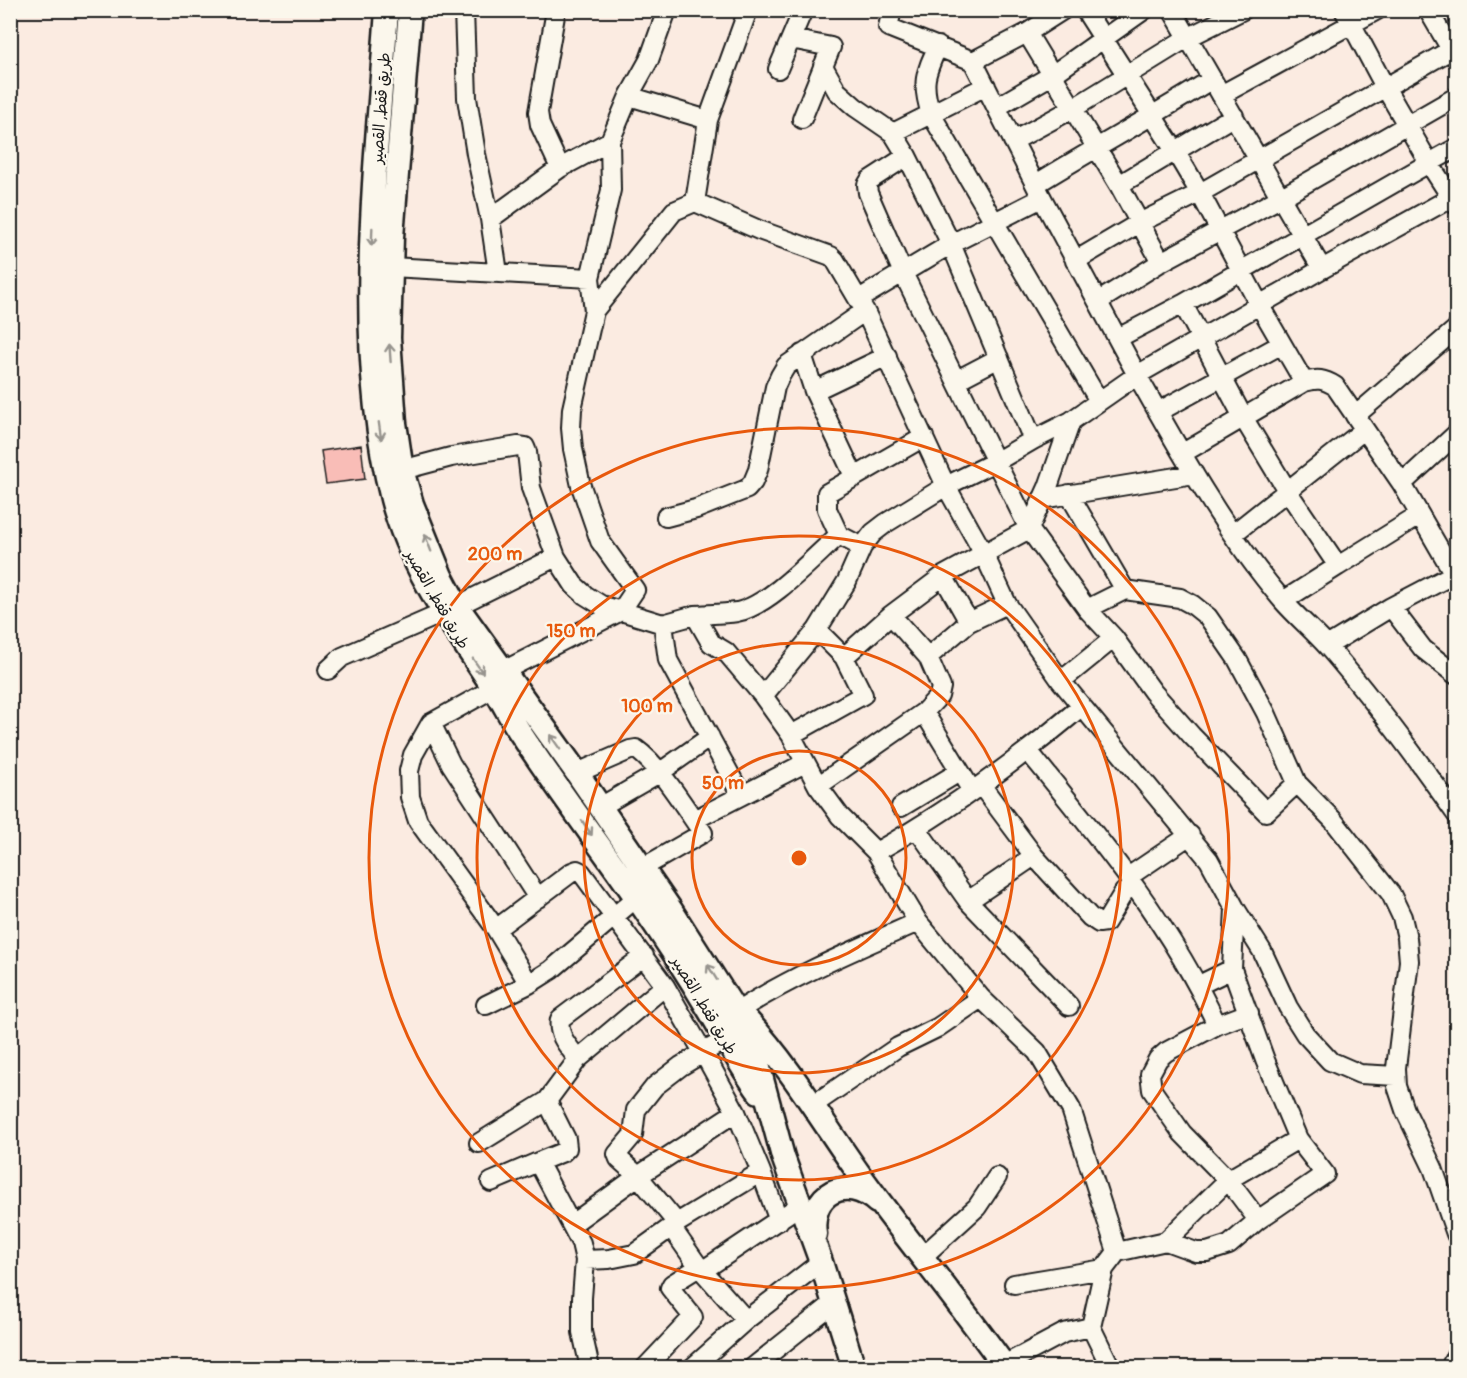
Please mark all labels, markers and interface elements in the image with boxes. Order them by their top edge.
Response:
street label: طريق قفط, القصير [367,52,395,166]
one-way arrow [367,226,378,246]
one-way arrow [384,344,395,364]
one-way arrow [375,421,386,440]
one-way arrow [422,534,433,553]
text: 200 m [468,543,522,566]
street label: طريق قفط, القصير [400,544,474,653]
text: 150 m [547,620,596,643]
one-way arrow [472,658,484,674]
text: 100 m [621,695,673,718]
one-way arrow [549,734,561,750]
text: 50 m [702,772,744,795]
one-way arrow [581,819,593,835]
centre of rings [789,848,809,868]
street label: طريق قفط, القصير [666,951,741,1058]
one-way arrow [705,964,718,981]

